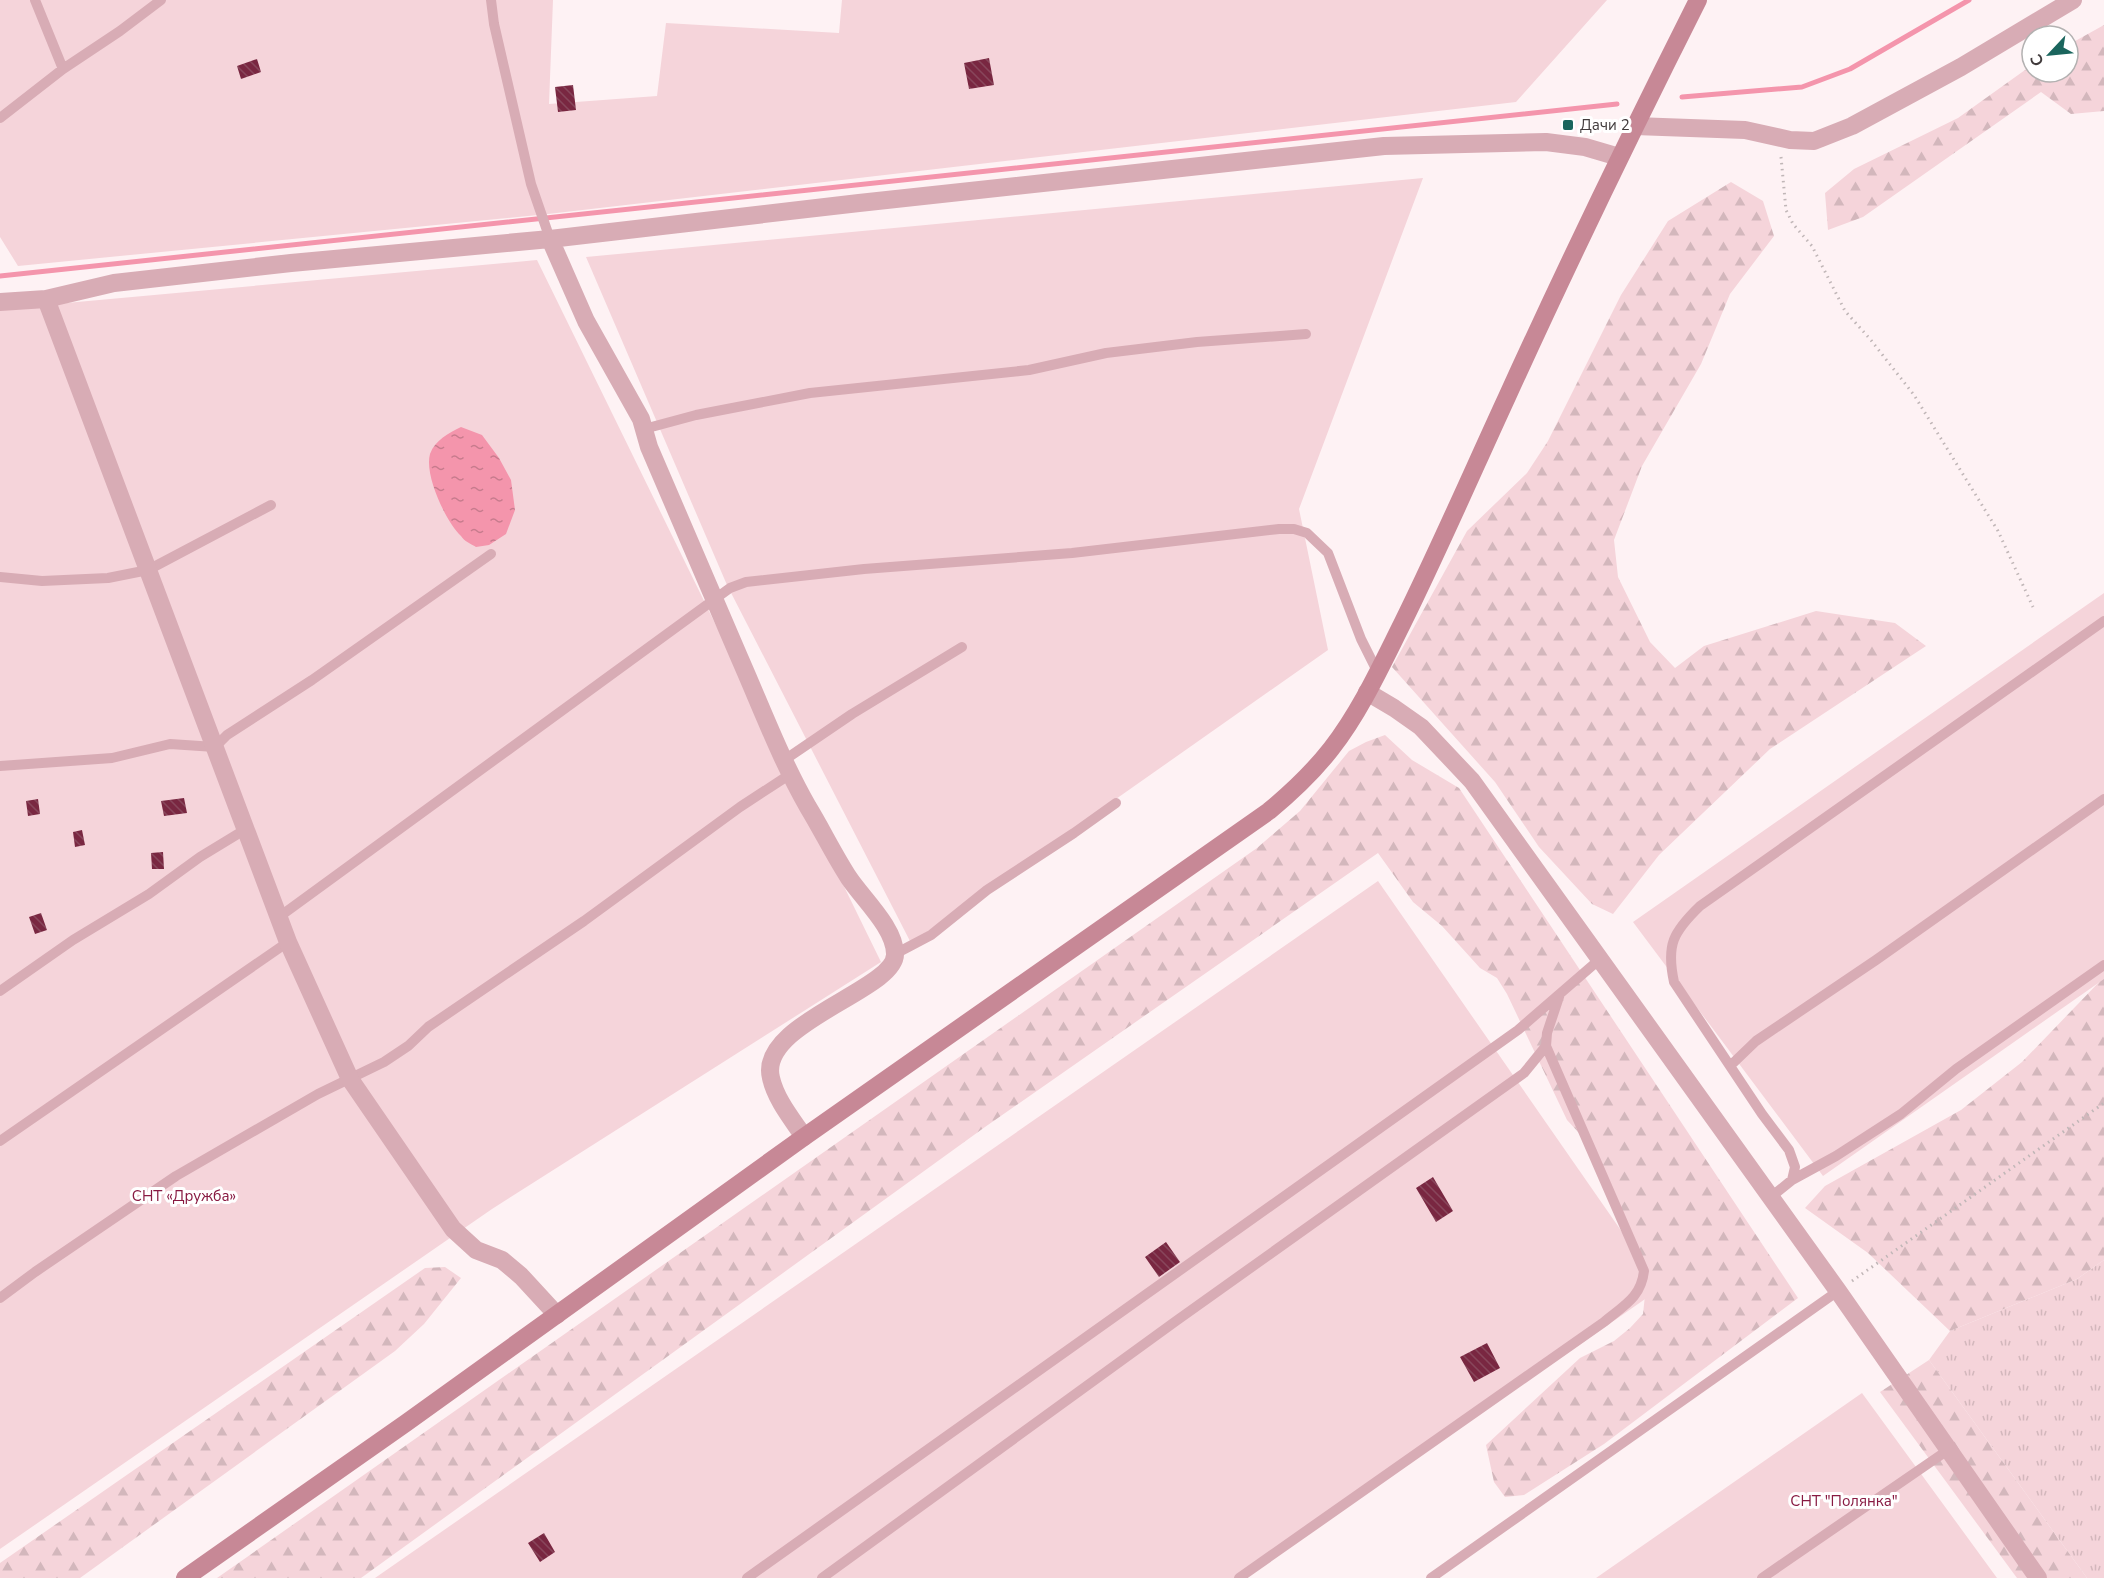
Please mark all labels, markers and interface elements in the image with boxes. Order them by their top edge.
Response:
north arrow [2020,24,2080,84]
text: С [2025,50,2050,70]
place label: Дачи 2 [1580,115,1630,135]
marker: Дачи 2 [1561,118,1575,132]
park label: СНТ «Дружба» [132,1186,236,1206]
park label: СНТ "Полянка" [1790,1491,1898,1511]

